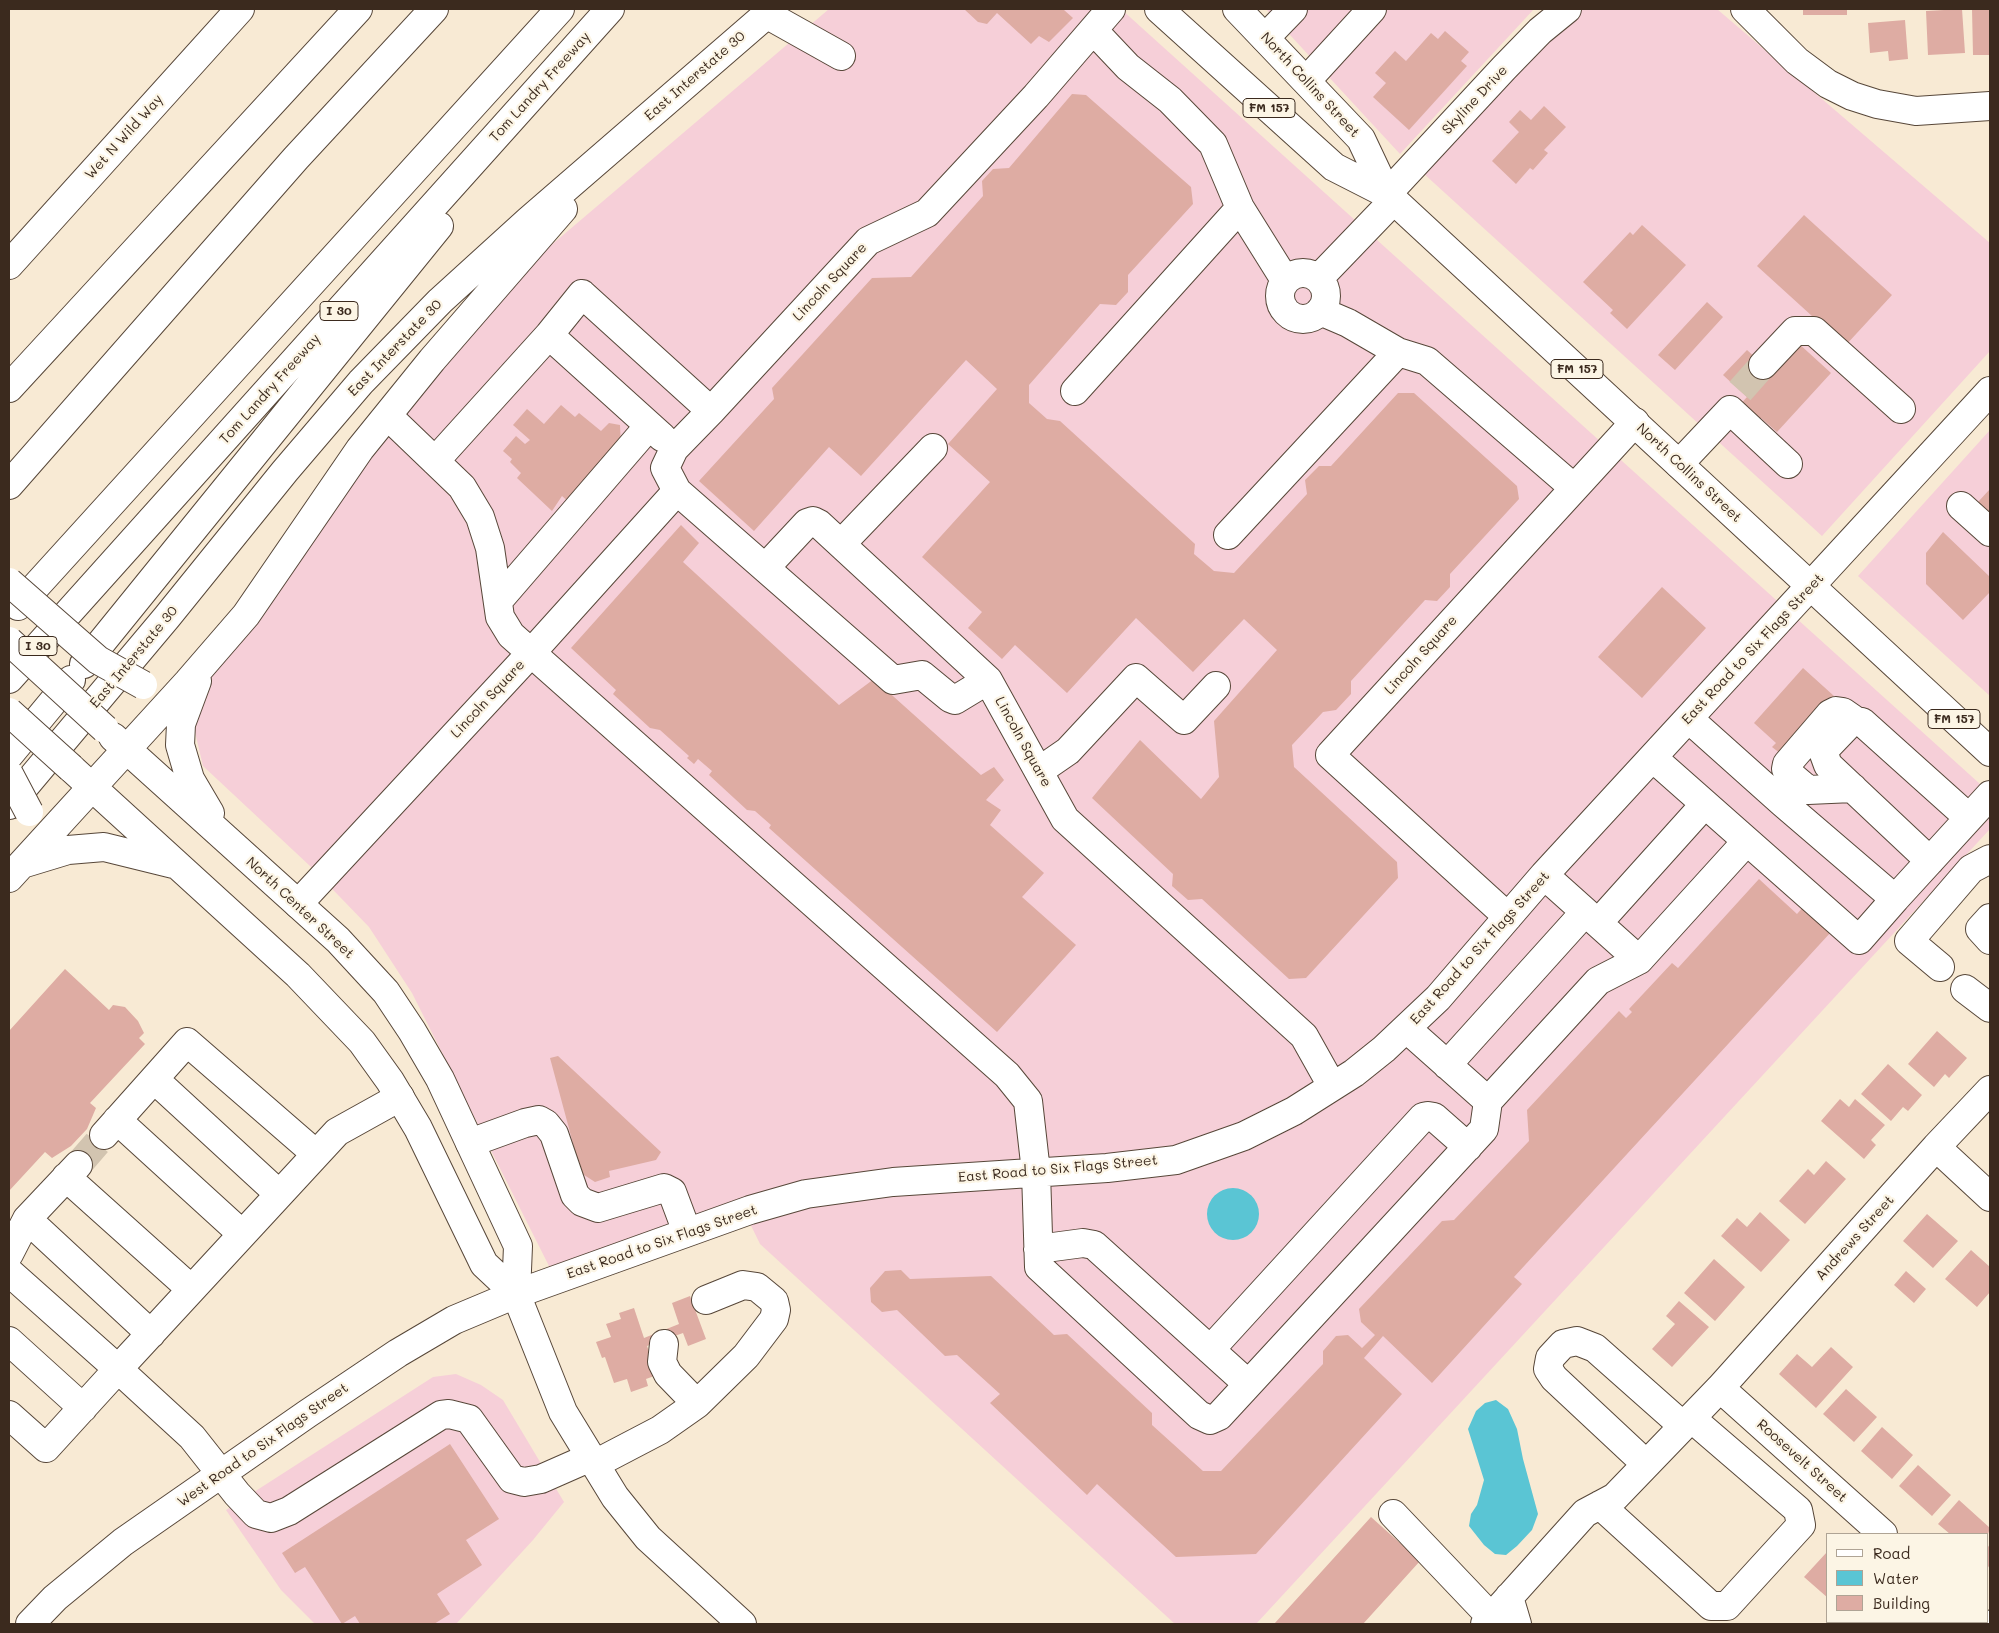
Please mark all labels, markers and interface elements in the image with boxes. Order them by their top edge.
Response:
street label: Tom Landry Freeway [486,28,594,146]
street label: East Interstate 30 [641,28,749,124]
street label: North Collins Street [1257,29,1363,141]
street label: Skyline Drive [1439,62,1511,138]
street label: Wet N Wild Way [82,91,166,183]
road number: FM 157 [1243,99,1295,118]
street label: Lincoln Square [790,239,870,325]
street label: East Interstate 30 [345,296,445,400]
road number: I 30 [320,302,358,321]
street label: Tom Landry Freeway [216,330,324,448]
road number: FM 157 [1551,359,1603,378]
street label: North Collins Street [1633,420,1745,526]
street label: East Road to Six Flags Street [1679,570,1827,728]
street label: East Interstate 30 [87,603,181,711]
street label: Lincoln Square [1381,612,1461,698]
road number: I 30 [19,636,57,656]
street label: Lincoln Square [448,656,528,742]
street label: Lincoln Square [991,694,1055,790]
road number: FM 157 [1928,710,1980,729]
street label: North Center Street [243,854,357,962]
street label: East Road to Six Flags Street [1407,868,1553,1028]
street label: East Road to Six Flags Street [958,1152,1158,1186]
street label: Andrews Street [1812,1192,1898,1284]
street label: East Road to Six Flags Street [565,1201,759,1283]
street label: West Road to Six Flags Street [174,1379,352,1511]
street label: Roosevelt Street [1753,1416,1851,1506]
legend [1826,1533,1989,1623]
text: Road [1873,1543,1910,1563]
text: Water [1873,1568,1919,1588]
text: Building [1873,1593,1930,1613]

